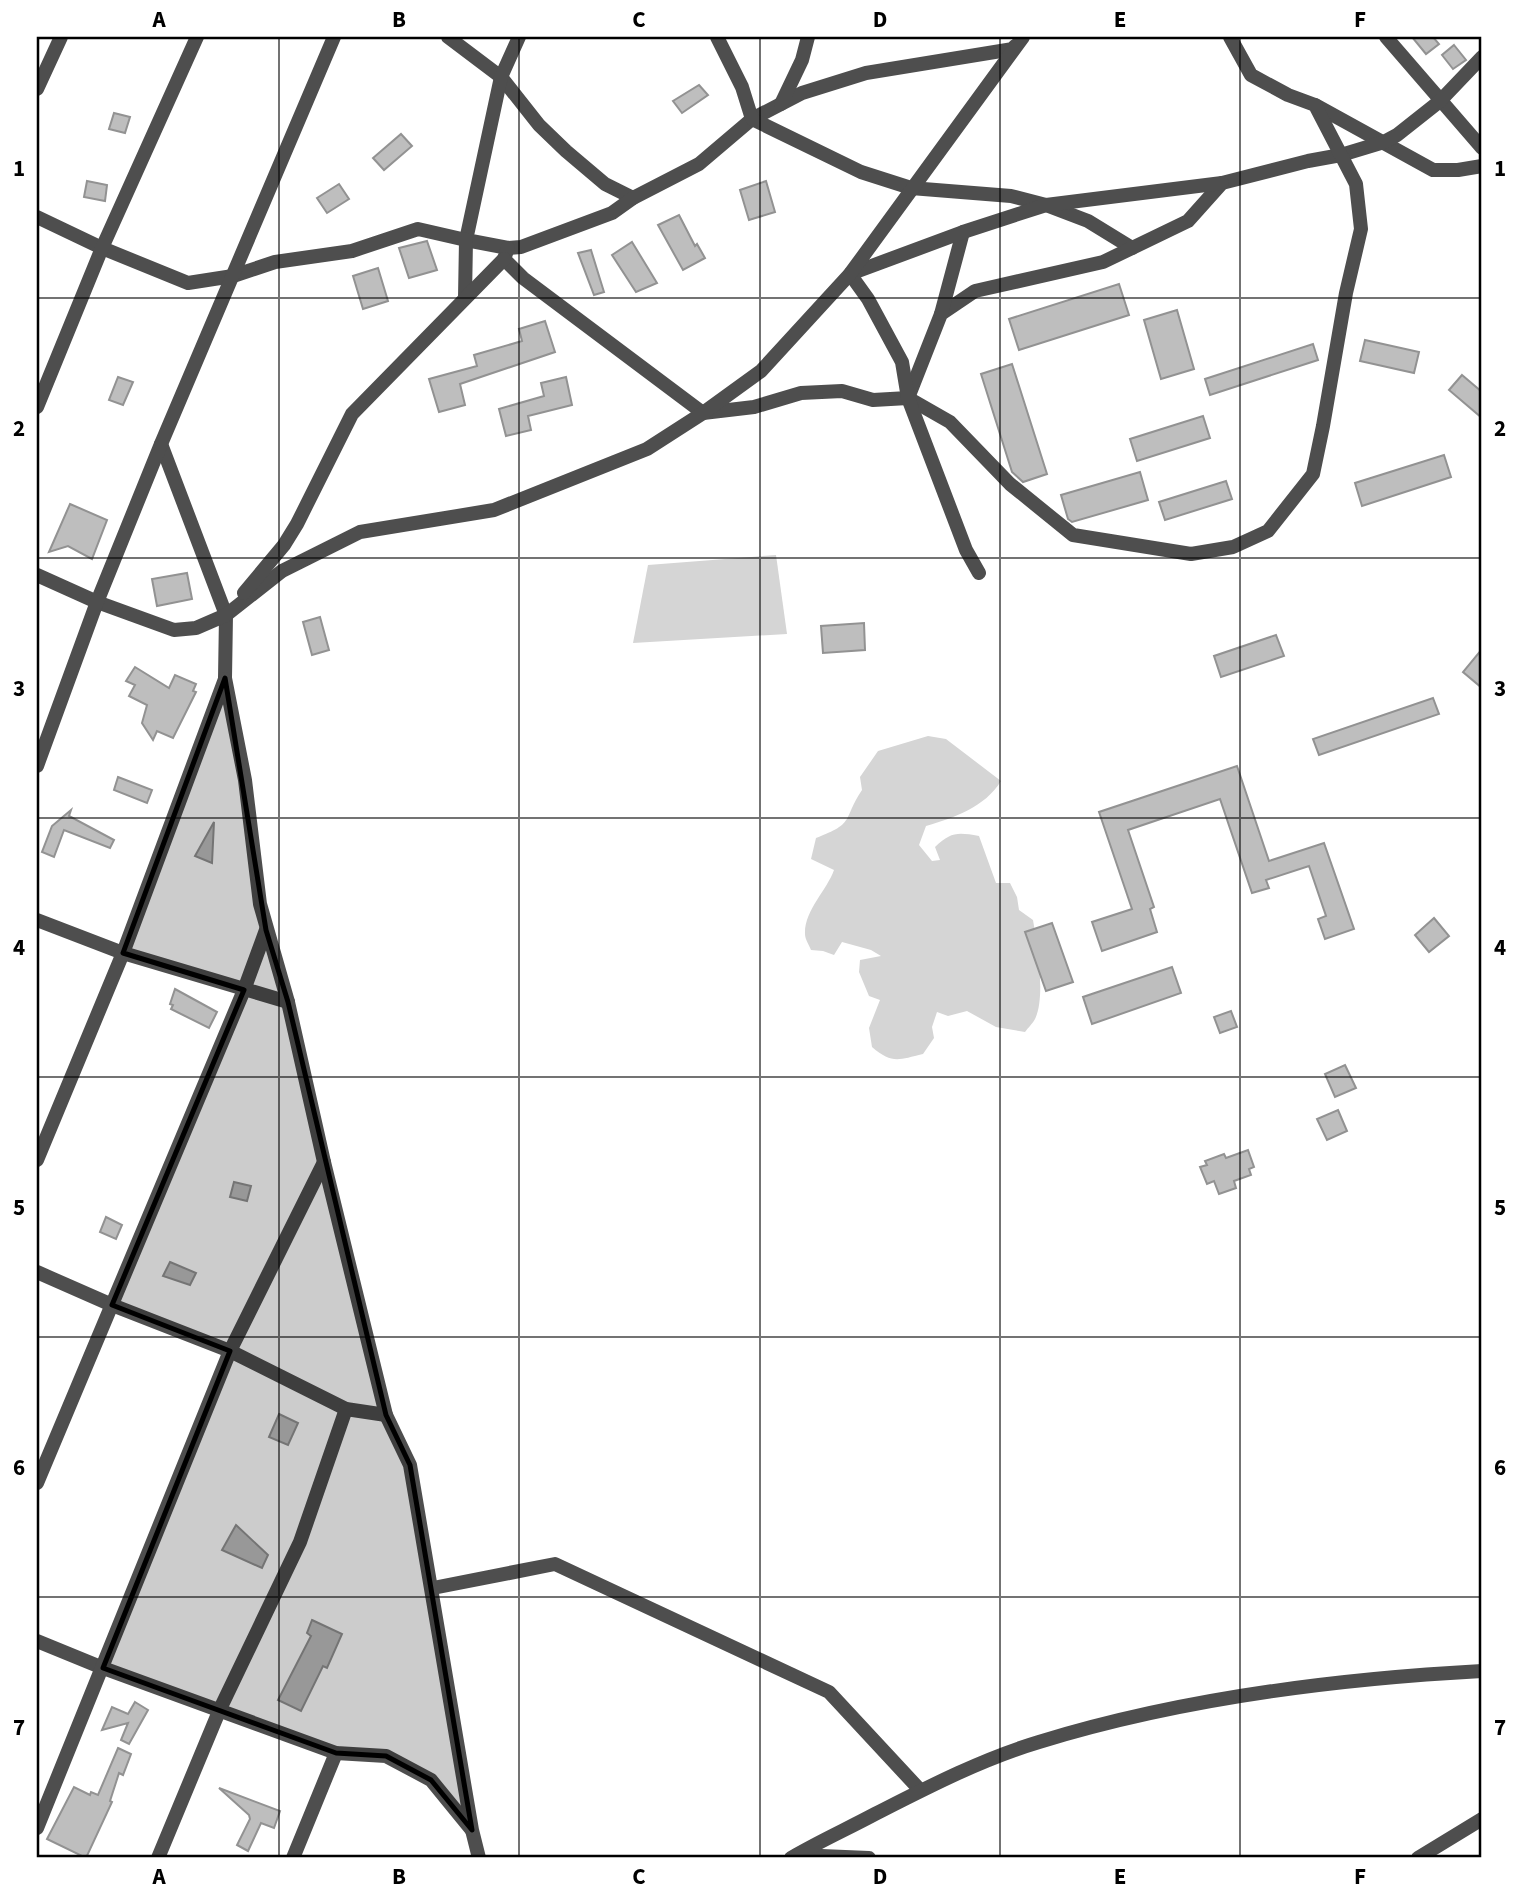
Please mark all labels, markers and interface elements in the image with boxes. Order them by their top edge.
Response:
text: A [151,3,166,36]
text: B [392,3,406,36]
text: C [632,3,646,36]
text: D [873,3,887,36]
text: E [1114,3,1126,36]
text: F [1354,3,1366,36]
text: 1 [13,152,25,185]
text: 1 [1494,152,1506,185]
text: 2 [13,412,25,445]
text: 2 [1494,412,1506,445]
text: 3 [13,672,25,705]
text: 3 [1494,672,1506,705]
text: 4 [13,931,25,964]
text: 4 [1494,931,1506,964]
text: 5 [13,1191,25,1224]
text: 5 [1494,1191,1506,1224]
text: 6 [13,1451,25,1484]
text: 6 [1494,1451,1506,1484]
text: 7 [13,1711,25,1744]
text: 7 [1494,1711,1506,1744]
text: A [151,1860,166,1893]
text: B [392,1860,406,1893]
text: C [632,1860,646,1893]
text: D [873,1860,887,1893]
text: E [1114,1860,1126,1893]
text: F [1354,1860,1366,1893]

